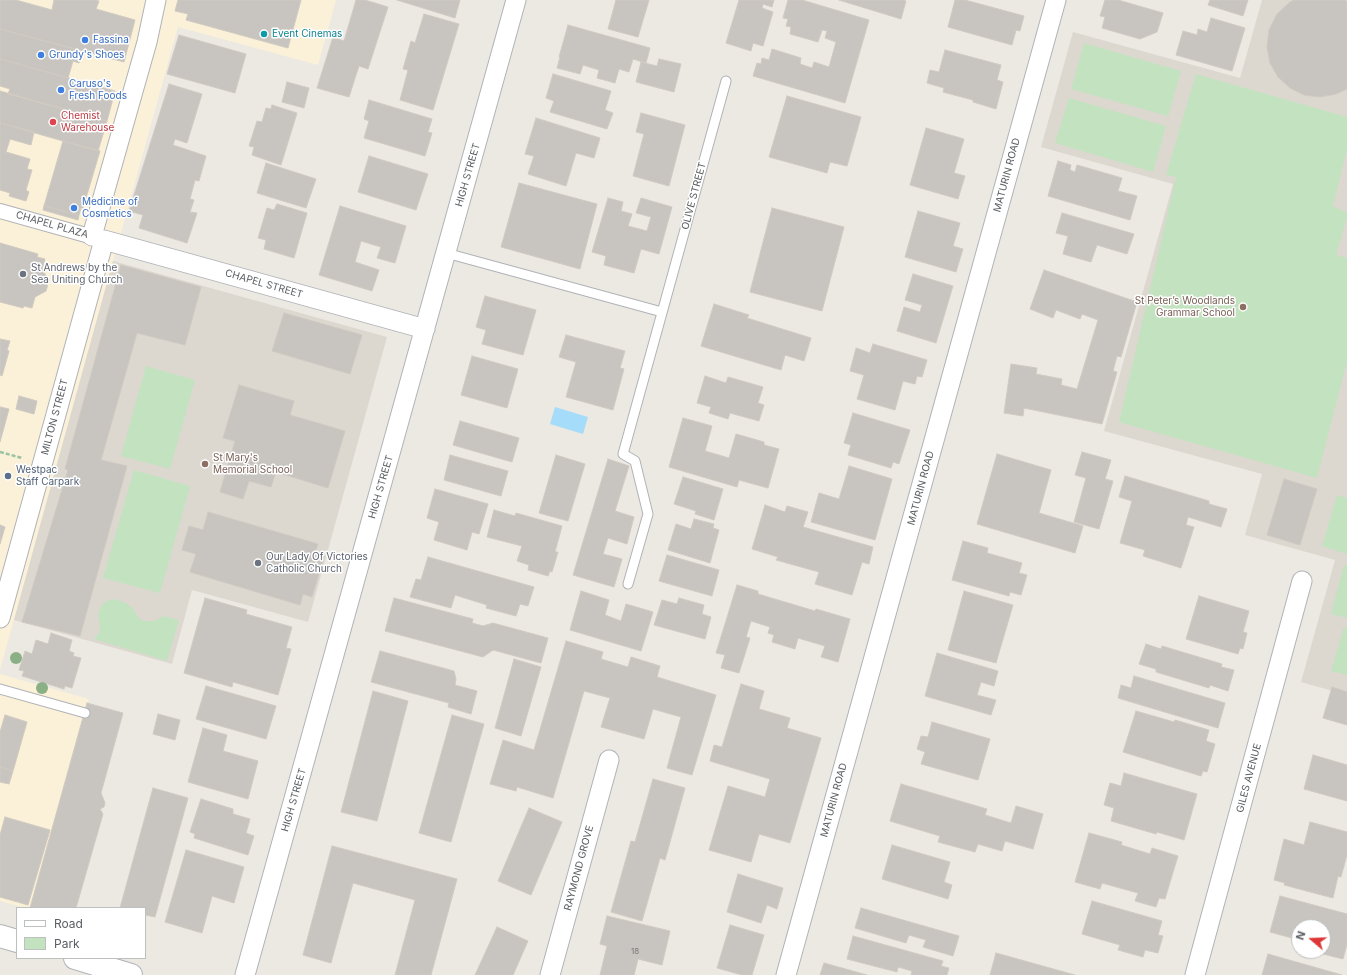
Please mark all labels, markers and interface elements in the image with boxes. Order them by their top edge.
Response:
place label: Event Cinemas [272,28,342,40]
marker: Event Cinemas [259,29,269,39]
place label: Fassina [93,34,129,46]
marker: Fassina [80,35,90,45]
place label: Grundy's Shoes [49,49,124,61]
marker: Grundy's Shoes [36,50,46,60]
place label: Caruso's Fresh Foods [69,78,127,102]
marker: Caruso's Fresh Foods [56,85,66,95]
place label: Chemist Warehouse [61,110,114,134]
marker: Chemist Warehouse [48,117,58,127]
street label: MATURIN ROAD [991,137,1023,213]
street label: HIGH STREET [453,142,483,208]
street label: OLIVE STREET [679,161,709,231]
place label: Medicine of Cosmetics [82,196,138,220]
marker: Medicine of Cosmetics [69,203,79,213]
street label: CHAPEL PLAZA [14,209,90,241]
place label: St Andrews by the Sea Uniting Church [31,262,122,286]
street label: CHAPEL STREET [224,267,304,301]
marker: St Andrews by the Sea Uniting Church [18,269,28,279]
place label: St Peter’s Woodlands Grammar School [1135,295,1235,318]
marker: St Peter’s Woodlands Grammar School [1238,302,1248,312]
street label: MILTON STREET [39,378,71,456]
street label: MATURIN ROAD [905,450,937,526]
place label: St Mary's Memorial School [213,452,292,476]
street label: HIGH STREET [366,454,396,520]
marker: St Mary's Memorial School [200,459,210,469]
place label: Westpac Staff Carpark [16,464,79,488]
marker: Westpac Staff Carpark [3,471,13,481]
place label: Our Lady Of Victories Catholic Church [266,551,368,574]
marker: Our Lady Of Victories Catholic Church [253,558,263,568]
street label: GILES AVENUE [1234,742,1264,814]
street label: MATURIN ROAD [818,762,850,838]
street label: HIGH STREET [279,767,309,833]
street label: RAYMOND GROVE [562,824,596,912]
legend [16,907,146,959]
text: Road [54,916,83,931]
north arrow [1291,919,1331,959]
text: N [1293,929,1309,942]
text: Park [54,936,80,951]
house number: 18 [631,947,639,957]

